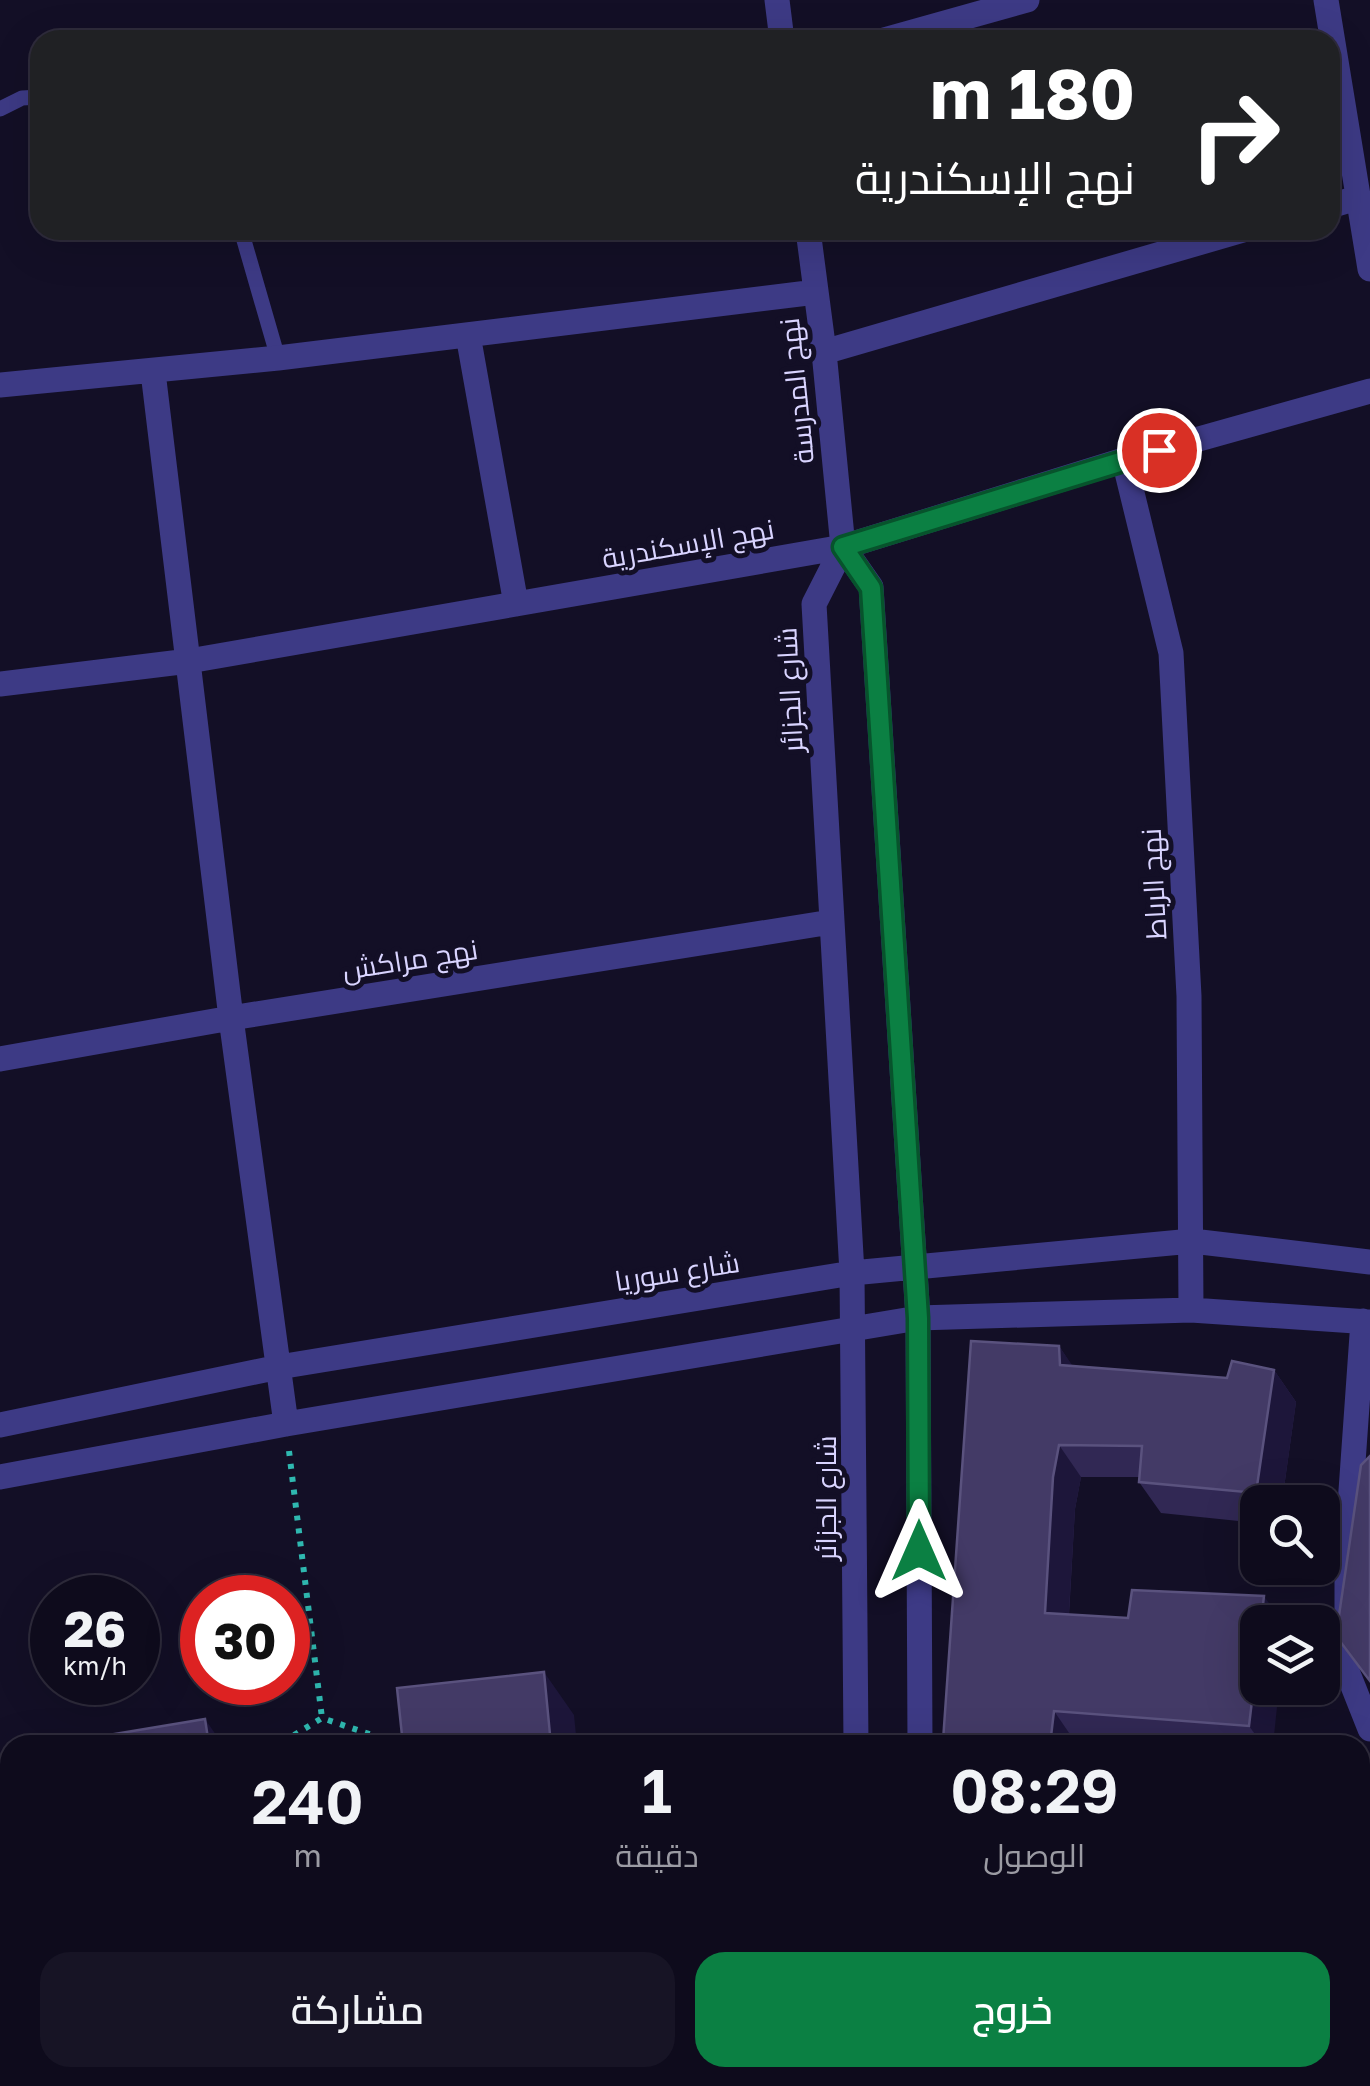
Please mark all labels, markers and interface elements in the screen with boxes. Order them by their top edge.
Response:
text: 180 m [930,50,1135,134]
icon: right [1170,70,1300,200]
text: نهج الإسكندرية [855,150,1135,204]
street label: نهج المدرسة [772,316,823,466]
pin [1117,408,1202,493]
icon: arrive [1132,423,1187,478]
street label: نهج الإسكندرية [599,512,777,577]
street label: شارع الجزائر [769,626,812,755]
street label: نهج الرباط [1134,827,1175,940]
street label: نهج مراكش [340,932,481,989]
street label: شارع سوريا [612,1245,742,1300]
street label: شارع الجزائر [809,1435,845,1563]
map controls [1240,1485,1340,1705]
button: search [1240,1485,1340,1585]
position arrow [867,1499,971,1603]
speed limit sign: 30 [180,1575,310,1705]
text: 26 [64,1598,126,1658]
button: layers [1240,1605,1340,1705]
text: km/h [63,1650,127,1681]
text: 1 [642,1754,672,1826]
text: 08:29 [950,1754,1118,1826]
text: 240 [252,1765,364,1837]
text: m [294,1836,322,1874]
text: دقيقة [615,1836,699,1874]
text: الوصول [983,1836,1085,1874]
button: مشاركة [40,1952,675,2067]
button: خروج [695,1952,1330,2067]

